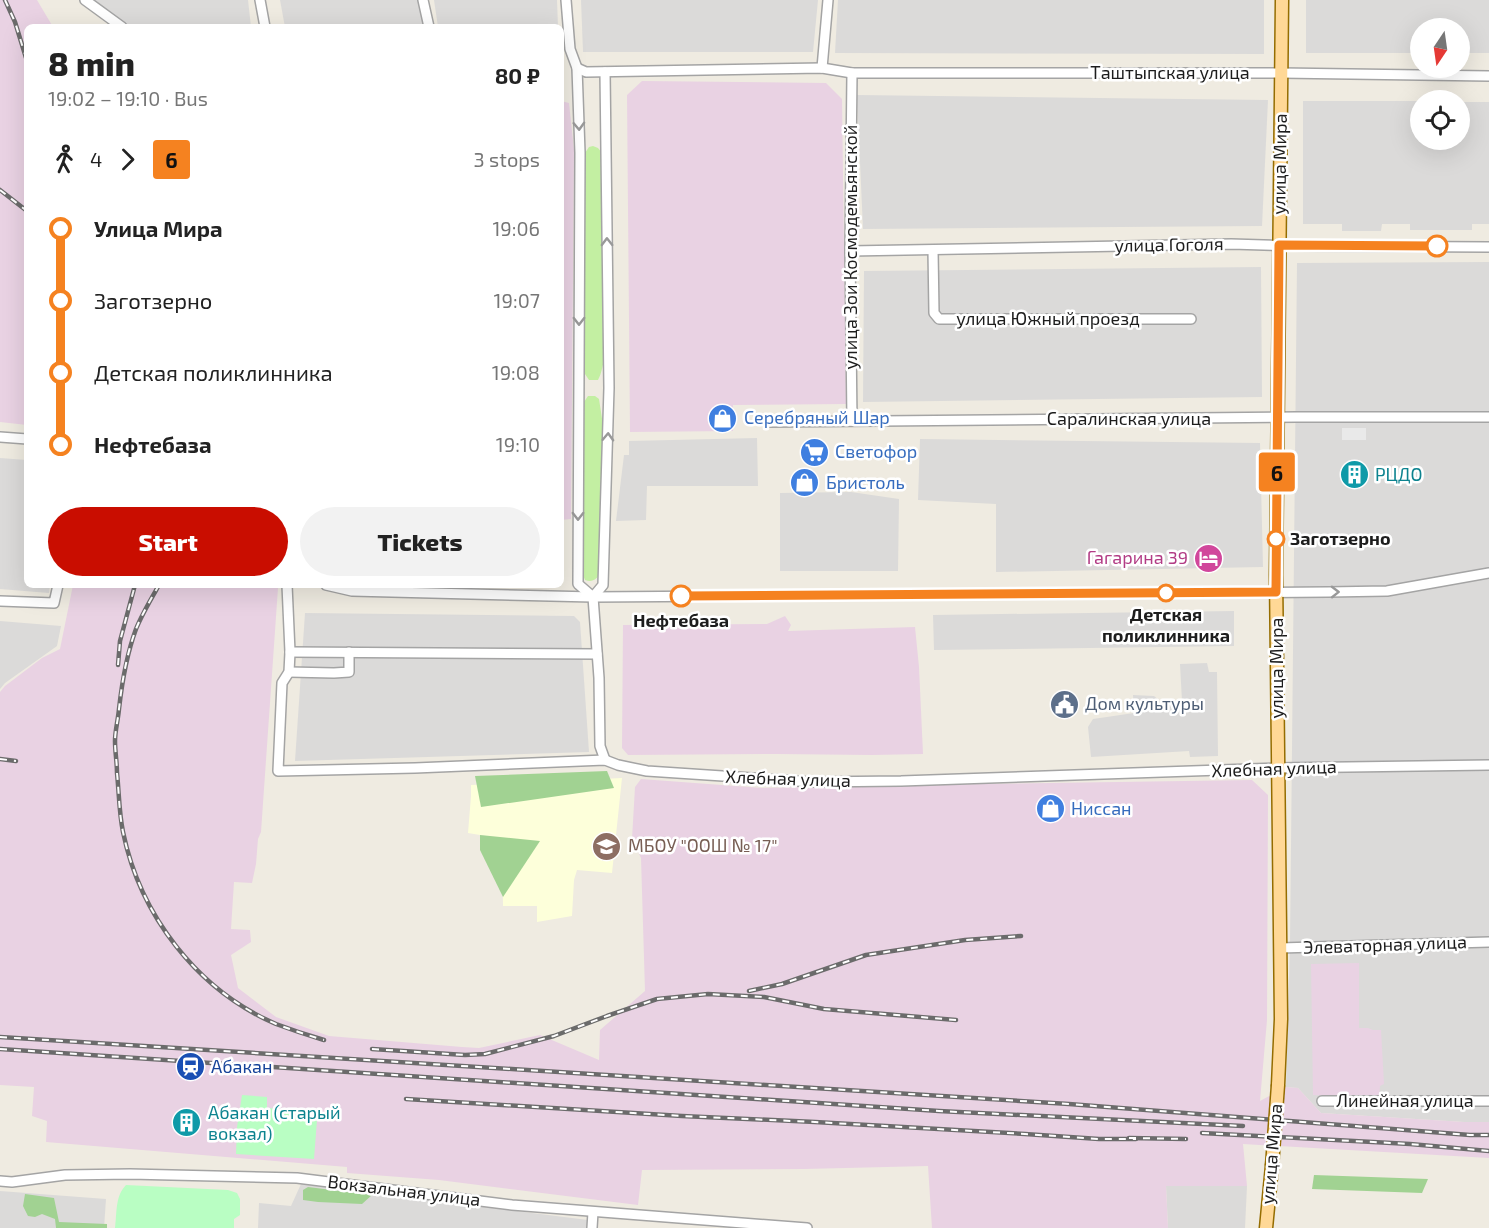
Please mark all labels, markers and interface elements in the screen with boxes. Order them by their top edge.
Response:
north arrow [1410,18,1470,78]
map controls [1410,18,1470,150]
text: 8 min [48,43,135,83]
street label: Таштыпская улица [1090,61,1250,83]
text: 80 ₽ [495,62,540,88]
text: 19:02 – 19:10 · Bus [48,86,208,110]
button: locate [1410,90,1470,150]
street label: улица Мира [1267,113,1291,215]
one-way arrow [573,122,585,131]
street label: улица Зои Космодемьянской [839,125,861,369]
icon: walk [48,143,81,176]
icon: forward [111,143,144,176]
text: 4 [90,147,102,171]
text: 6 [165,147,178,172]
text: 3 stops [474,147,540,171]
text: Улица Мира [94,215,223,241]
text: 19:06 [492,216,540,240]
street label: улица Гоголя [1114,232,1224,256]
unlabelled marker [1426,235,1448,257]
one-way arrow [601,238,613,247]
text: Заготзерно [94,287,212,313]
text: 19:07 [494,288,540,312]
street label: улица Южный проезд [956,307,1140,329]
one-way arrow [573,317,585,326]
text: Детская поликлинника [94,359,333,385]
text: 19:08 [492,360,540,384]
shop icon: Серебряный Шар [707,402,739,434]
place label: Серебряный Шар [744,406,890,428]
street label: Саралинская улица [1047,407,1211,429]
text: Нефтебаза [94,431,212,457]
text: 19:10 [496,432,540,456]
one-way arrow [601,433,614,442]
supermarket icon: Светофор [798,436,830,468]
place label: Светофор [835,440,917,462]
line badge: 6 [1258,452,1296,492]
building icon: РЦДО [1338,459,1370,491]
text: 6 [1271,460,1283,485]
place label: РЦДО [1375,463,1422,485]
shop icon: Бристоль [789,467,821,499]
place label: Бристоль [826,471,905,493]
button: Start [48,507,288,576]
button: Tickets [300,507,540,576]
one-way arrow [572,512,585,521]
place label: Заготзерно [1290,527,1391,549]
marker: Заготзерно [1267,530,1285,548]
hotel icon: Гагарина 39 [1193,542,1225,574]
place label: Гагарина 39 [1087,546,1188,568]
marker: Детская поликлинника [1157,584,1175,602]
marker: Нефтебаза [670,585,692,607]
one-way arrow [1330,586,1339,598]
place label: Детская поликлинника [1102,603,1230,646]
place label: Нефтебаза [633,609,729,631]
street label: улица Мира [1265,617,1287,719]
public building icon: Дом культуры [1048,688,1080,720]
place label: Дом культуры [1085,692,1204,714]
street label: Хлебная улица [1211,755,1337,781]
street label: Хлебная улица [725,765,851,791]
shop icon: Ниссан [1034,793,1066,825]
place label: Ниссан [1071,797,1132,819]
school or university icon: МБОУ "ООШ № 17" [591,830,623,862]
place label: МБОУ "ООШ № 17" [628,834,778,856]
street label: Элеваторная улица [1303,930,1467,958]
station icon: Абакан [174,1051,206,1083]
place label: Абакан [211,1055,273,1077]
street label: Линейная улица [1336,1089,1474,1111]
place label: Абакан (старый вокзал) [208,1101,341,1144]
street label: улица Мира [1256,1103,1286,1205]
building icon: Абакан (старый вокзал) [171,1107,203,1139]
street label: Вокзальная улица [326,1170,482,1210]

